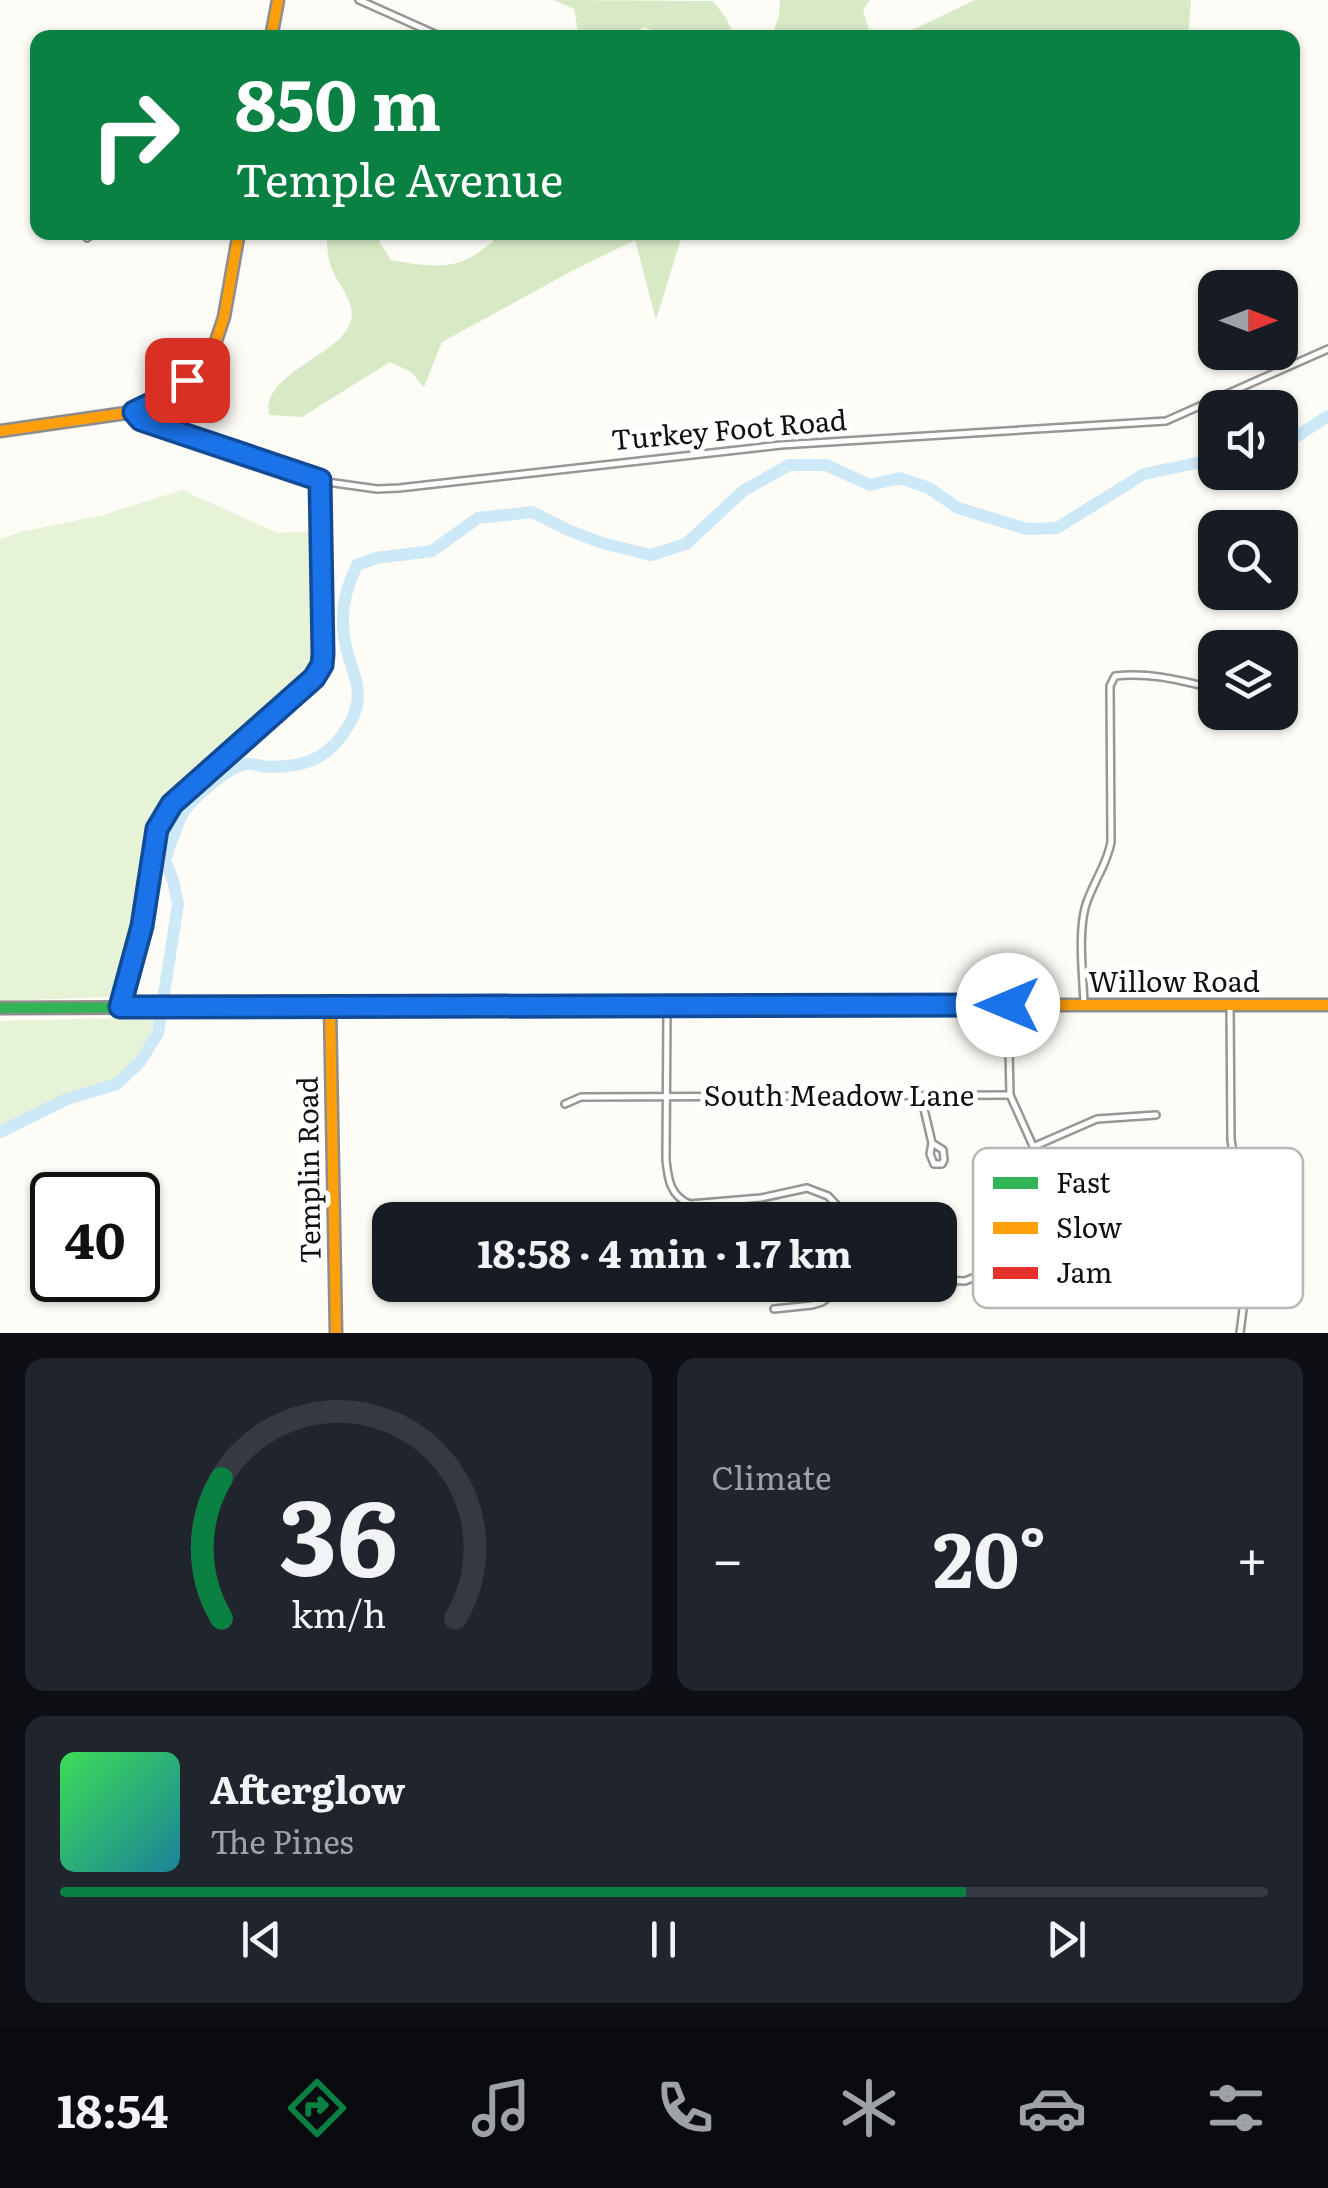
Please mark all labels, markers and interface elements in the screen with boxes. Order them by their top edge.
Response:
text: 850 m [235,49,441,153]
icon: right [70,70,200,200]
text: Temple Avenue [235,144,563,211]
north arrow [1198,270,1298,370]
map controls [1198,270,1298,730]
pin [145,338,230,423]
icon: arrive [160,353,215,408]
button: sound [1198,390,1298,490]
street label: Turkey Foot Road [609,397,848,459]
button: search [1198,510,1298,610]
button: layers [1198,630,1298,730]
position arrow [956,953,1060,1057]
street label: Willow Road [1088,959,1260,1001]
street label: South Meadow Lane [704,1073,974,1115]
street label: Templin Road [284,1076,330,1264]
legend [973,1148,1303,1308]
text: Fast [1056,1160,1111,1202]
speed limit sign: 40 [30,1172,160,1302]
text: Slow [1056,1205,1122,1247]
text: 18:58 · 4 min · 1.7 km [477,1223,852,1280]
text: Jam [1056,1250,1112,1292]
text: Climate [712,1452,832,1500]
text: 36 [279,1454,398,1608]
text: 20° [933,1500,1046,1611]
text: − [712,1515,744,1597]
text: + [1236,1515,1268,1597]
text: km/h [291,1586,386,1639]
text: Afterglow [210,1759,405,1816]
text: The Pines [210,1816,354,1864]
icon: previous [234,1912,289,1967]
icon: pause [636,1912,691,1967]
icon: next [1039,1912,1094,1967]
icon: directions [282,2073,352,2143]
icon: music [466,2073,536,2143]
icon: phone [650,2073,720,2143]
icon: climate [834,2073,904,2143]
icon: car [1017,2073,1087,2143]
icon: filters [1201,2073,1271,2143]
text: 18:54 [57,2075,168,2142]

